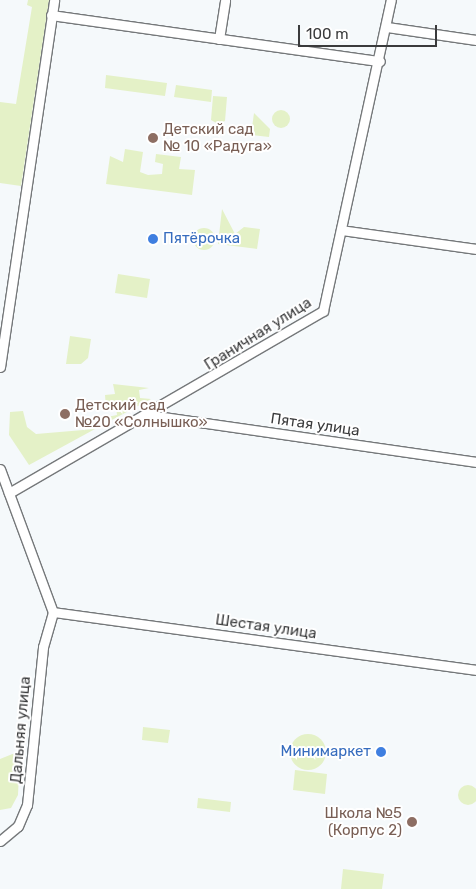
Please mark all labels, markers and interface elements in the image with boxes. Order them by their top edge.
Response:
scale bar [301,15,440,47]
text: 100 m [306,25,348,43]
place label: Детский сад № 10 «Радуга» [163,120,272,155]
marker: Детский сад № 10 «Радуга» [147,132,159,144]
place label: Пятёрочка [163,230,240,248]
marker: Пятёрочка [147,233,159,245]
street label: Граничная улица [201,294,315,374]
place label: Детский сад №20 «Солнышко» [75,396,208,431]
marker: Детский сад №20 «Солнышко» [59,408,71,420]
street label: Пятая улица [269,410,361,440]
street label: Шестая улица [214,611,318,643]
street label: Дальняя улица [7,676,35,784]
place label: Минимаркет [280,743,371,761]
marker: Минимаркет [375,746,387,758]
place label: Школа №5 (Корпус 2) [325,804,402,839]
marker: Школа №5 (Корпус 2) [406,816,418,828]

